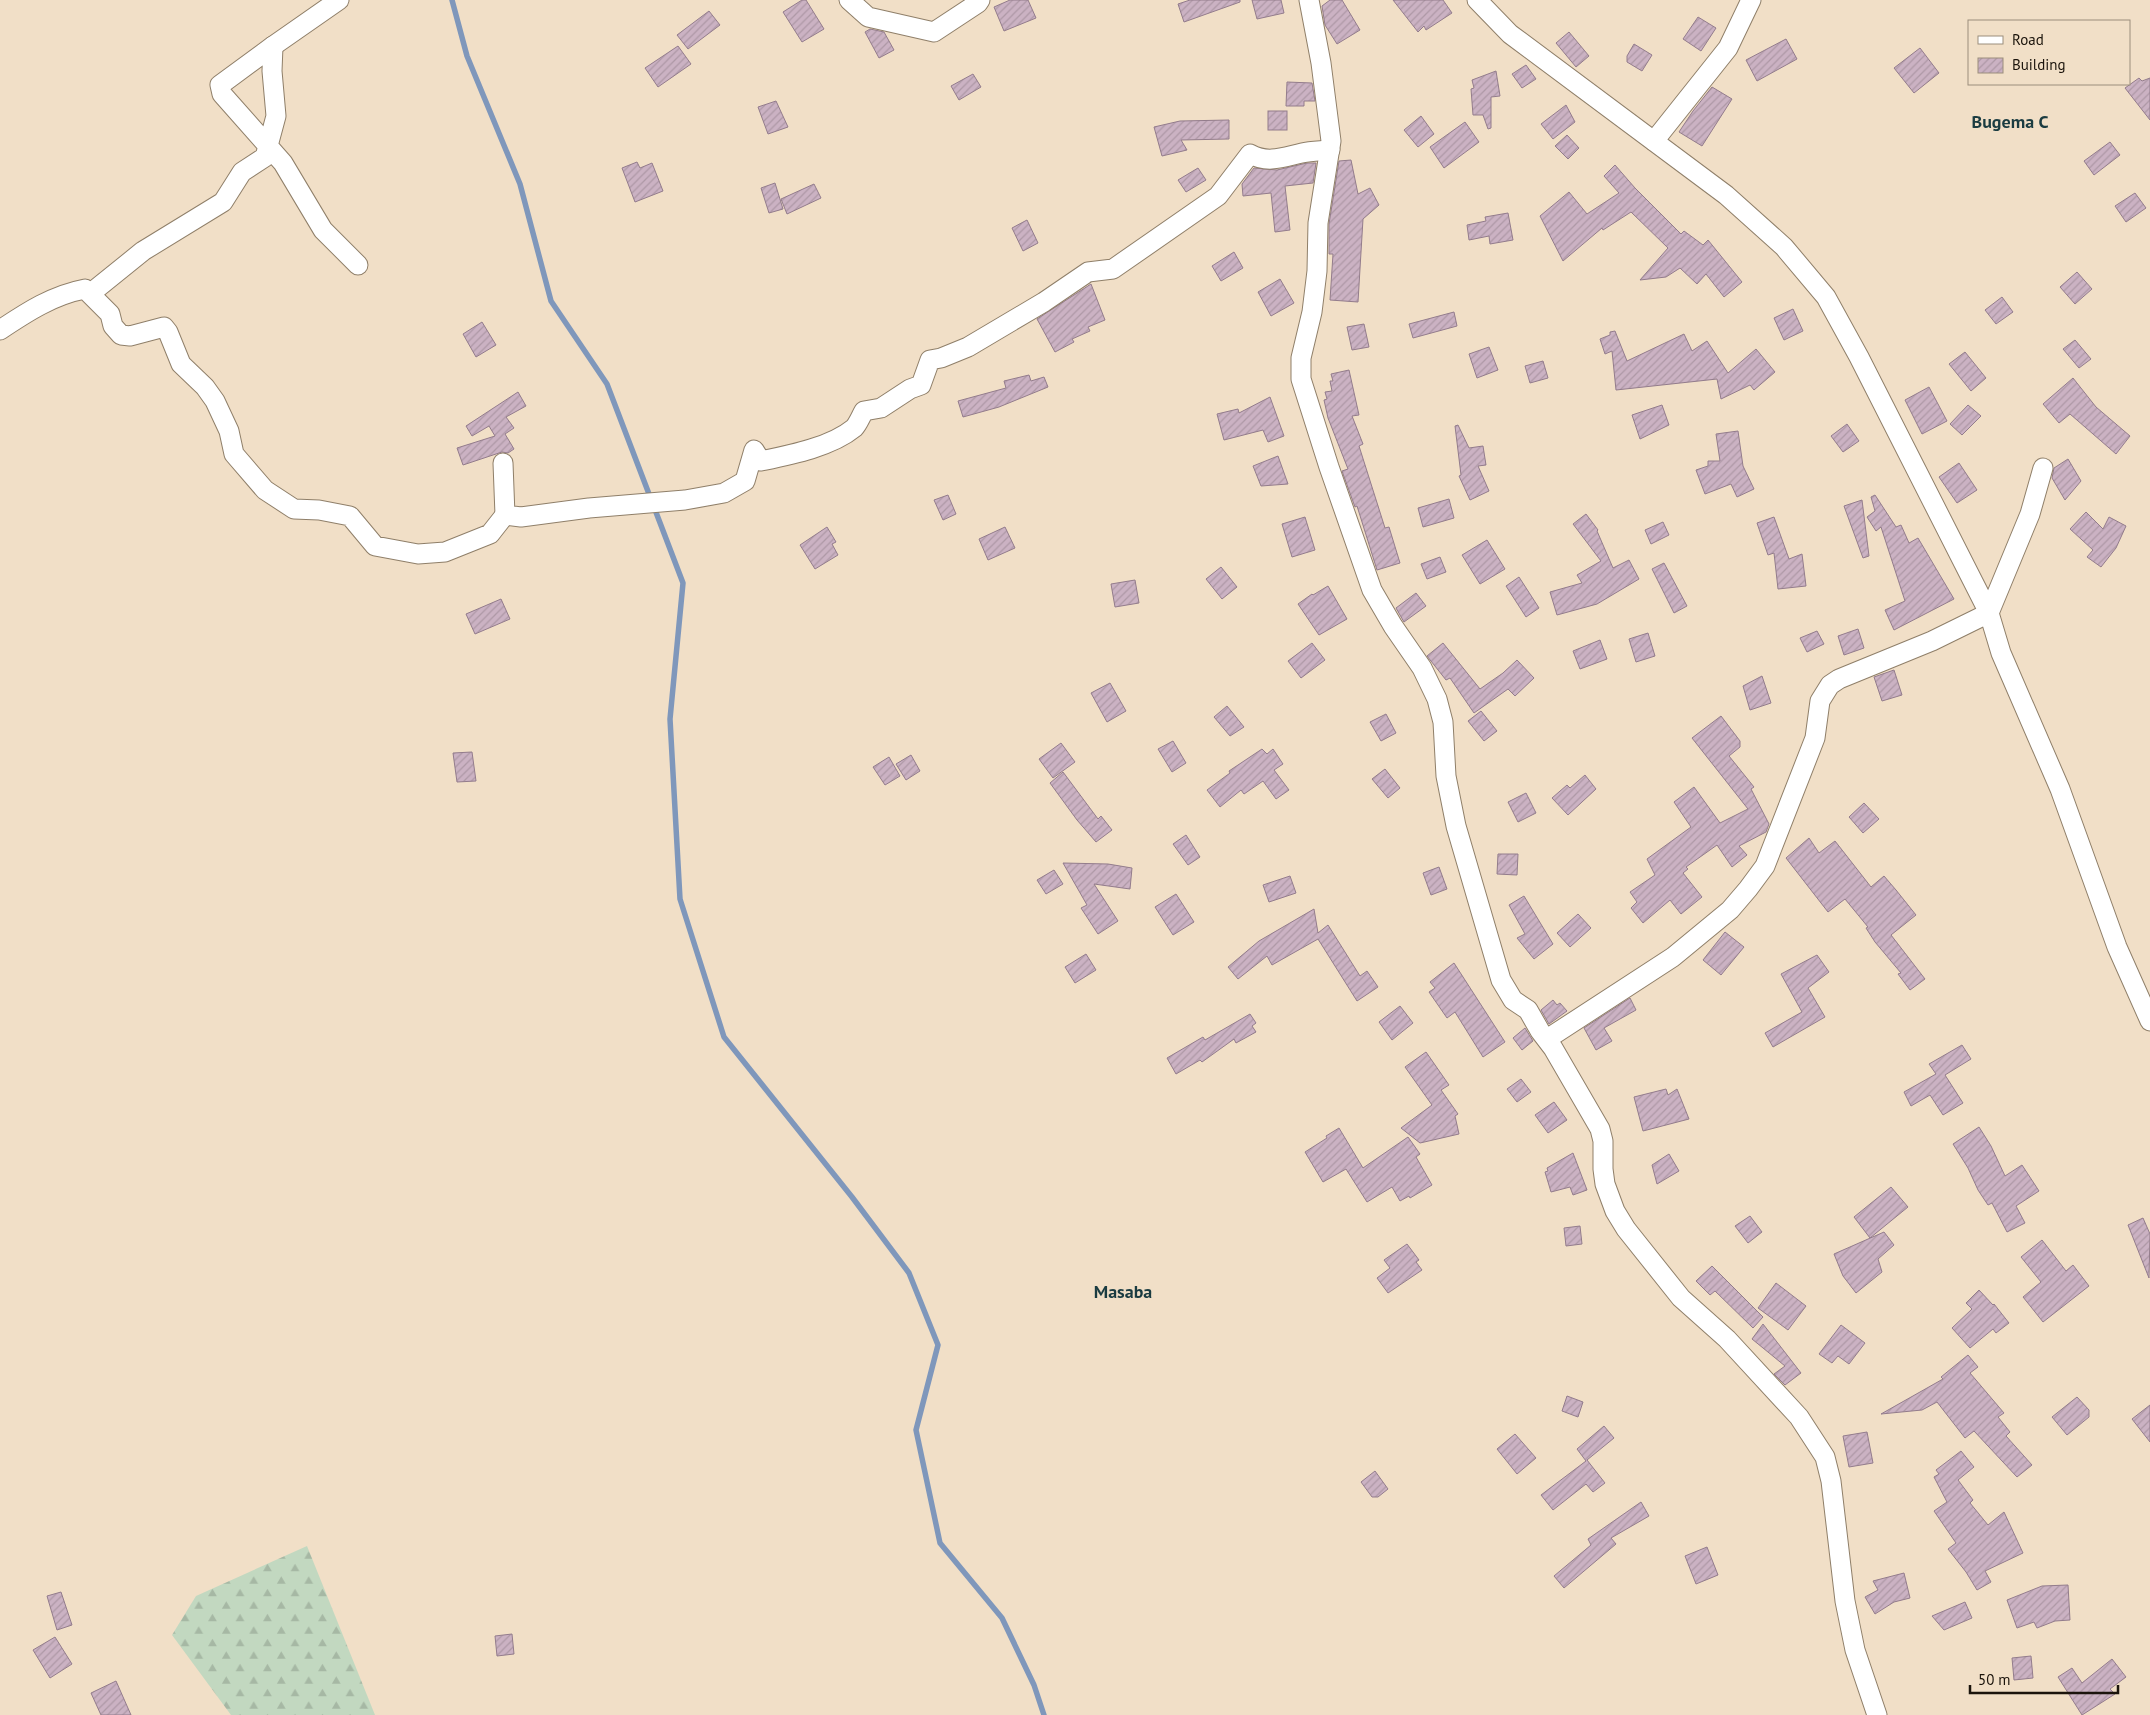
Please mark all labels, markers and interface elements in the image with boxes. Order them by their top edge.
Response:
legend [1968,20,2130,85]
text: Road [2012,30,2044,49]
text: Building [2012,55,2066,74]
district label: Bugema C [1972,110,2048,133]
district label: Masaba [1094,1280,1152,1303]
scale bar [1970,1662,2118,1694]
text: 50 m [1978,1670,2011,1689]

